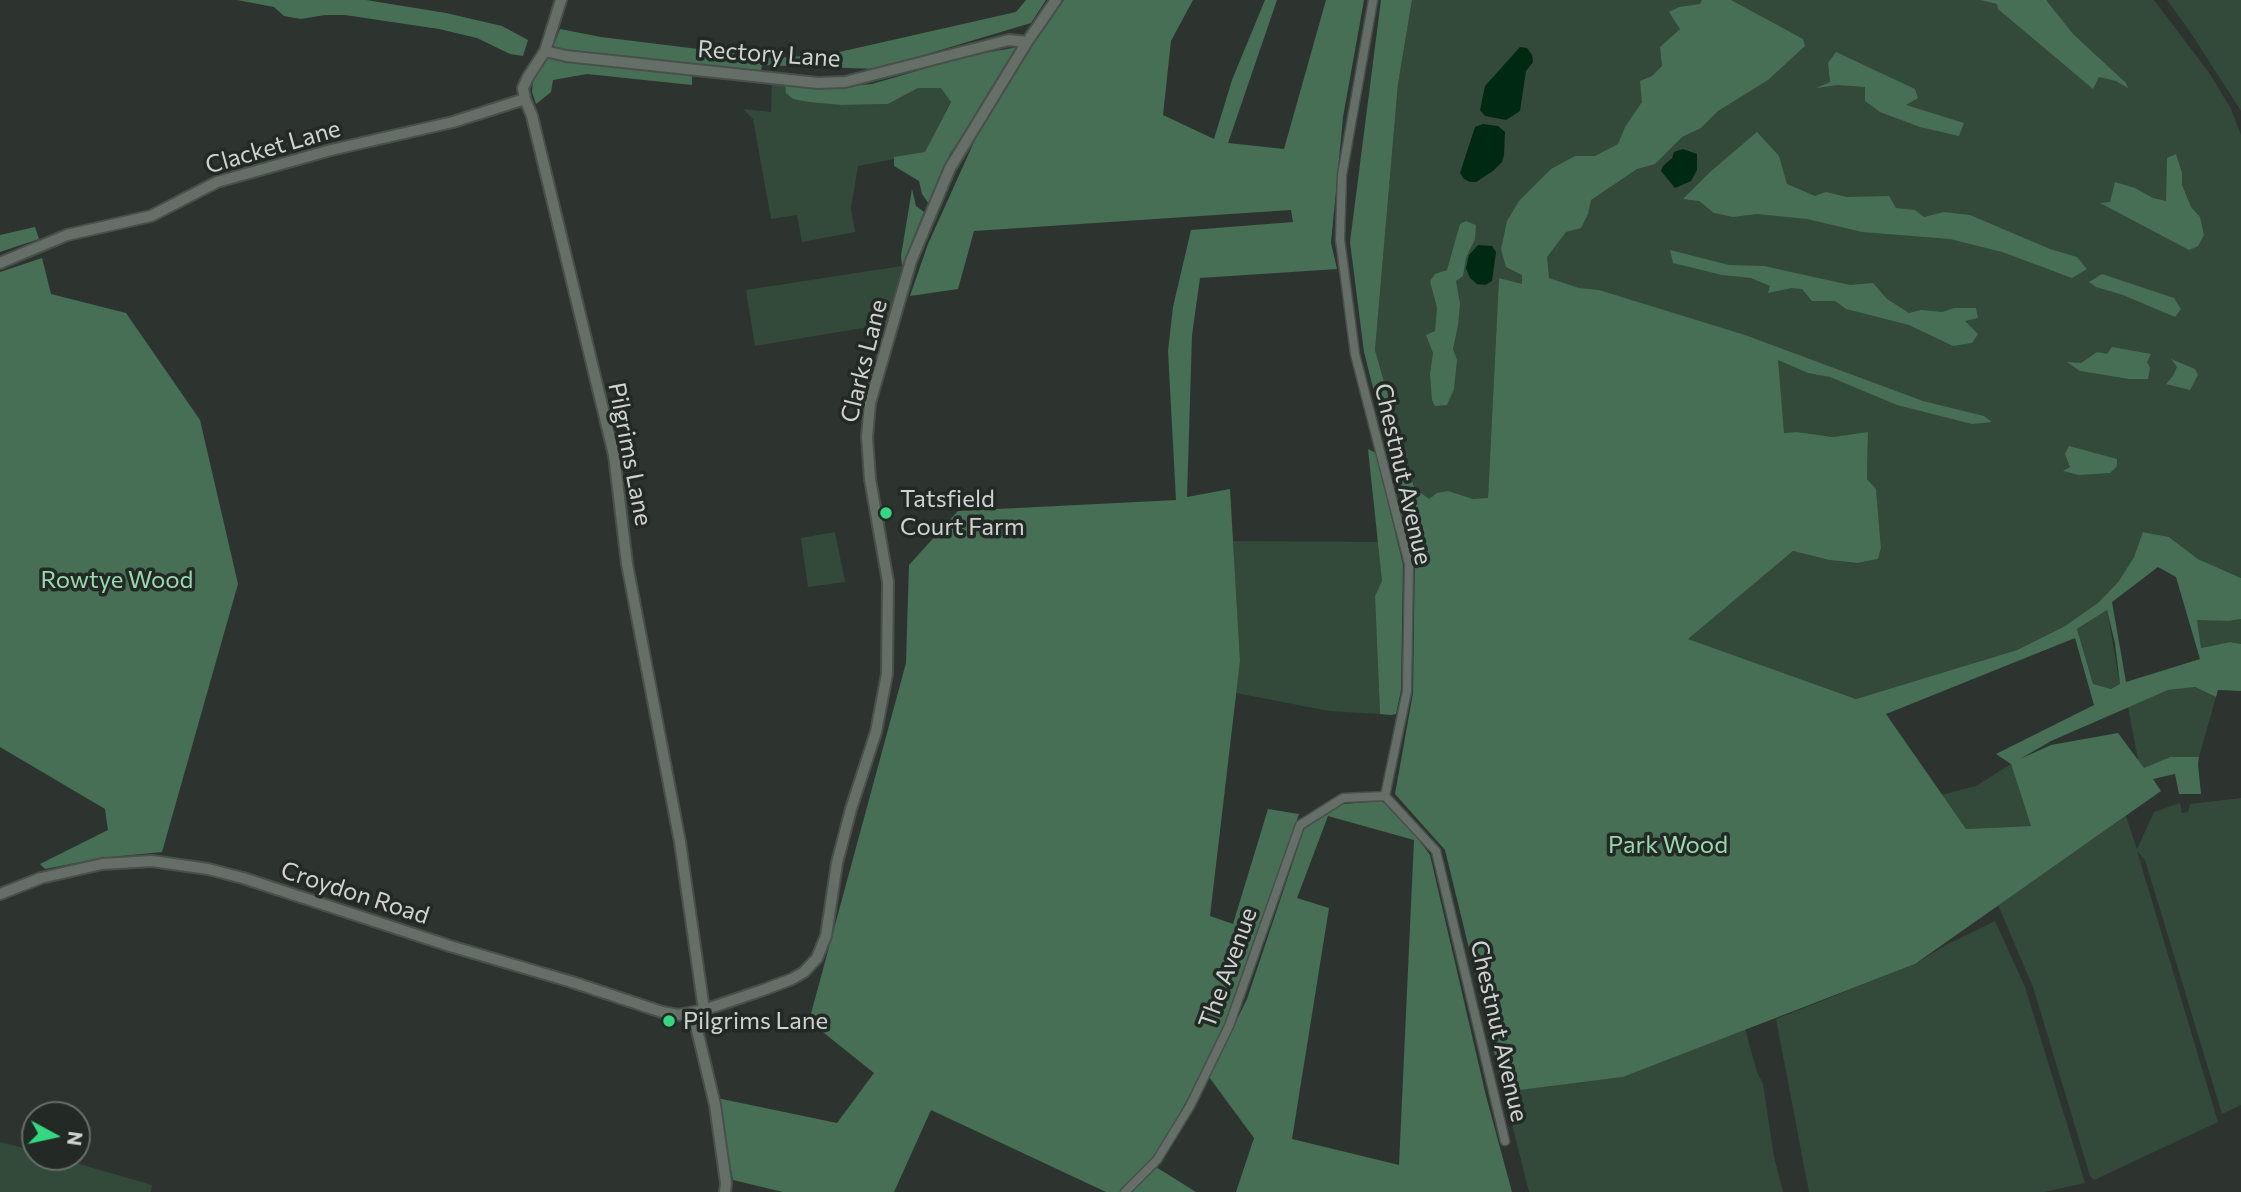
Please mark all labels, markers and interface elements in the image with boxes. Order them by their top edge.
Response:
street label: Rectory Lane [697,35,841,73]
street label: Clacket Lane [202,114,344,180]
street label: Clarks Lane [835,296,893,426]
street label: Pilgrims Lane [602,380,658,528]
street label: Chestnut Avenue [1368,381,1438,567]
place label: Tatsfield Court Farm [900,485,1025,541]
marker: Tatsfield Court Farm [878,505,894,521]
park label: Rowtye Wood [41,566,193,594]
park label: Park Wood [1608,831,1728,859]
street label: Croydon Road [277,855,433,931]
street label: The Avenue [1193,904,1263,1032]
street label: Chestnut Avenue [1464,938,1534,1124]
place label: Pilgrims Lane [683,1007,828,1035]
marker: Pilgrims Lane [661,1013,677,1029]
north arrow [21,1101,91,1171]
text: N [63,1130,88,1147]

